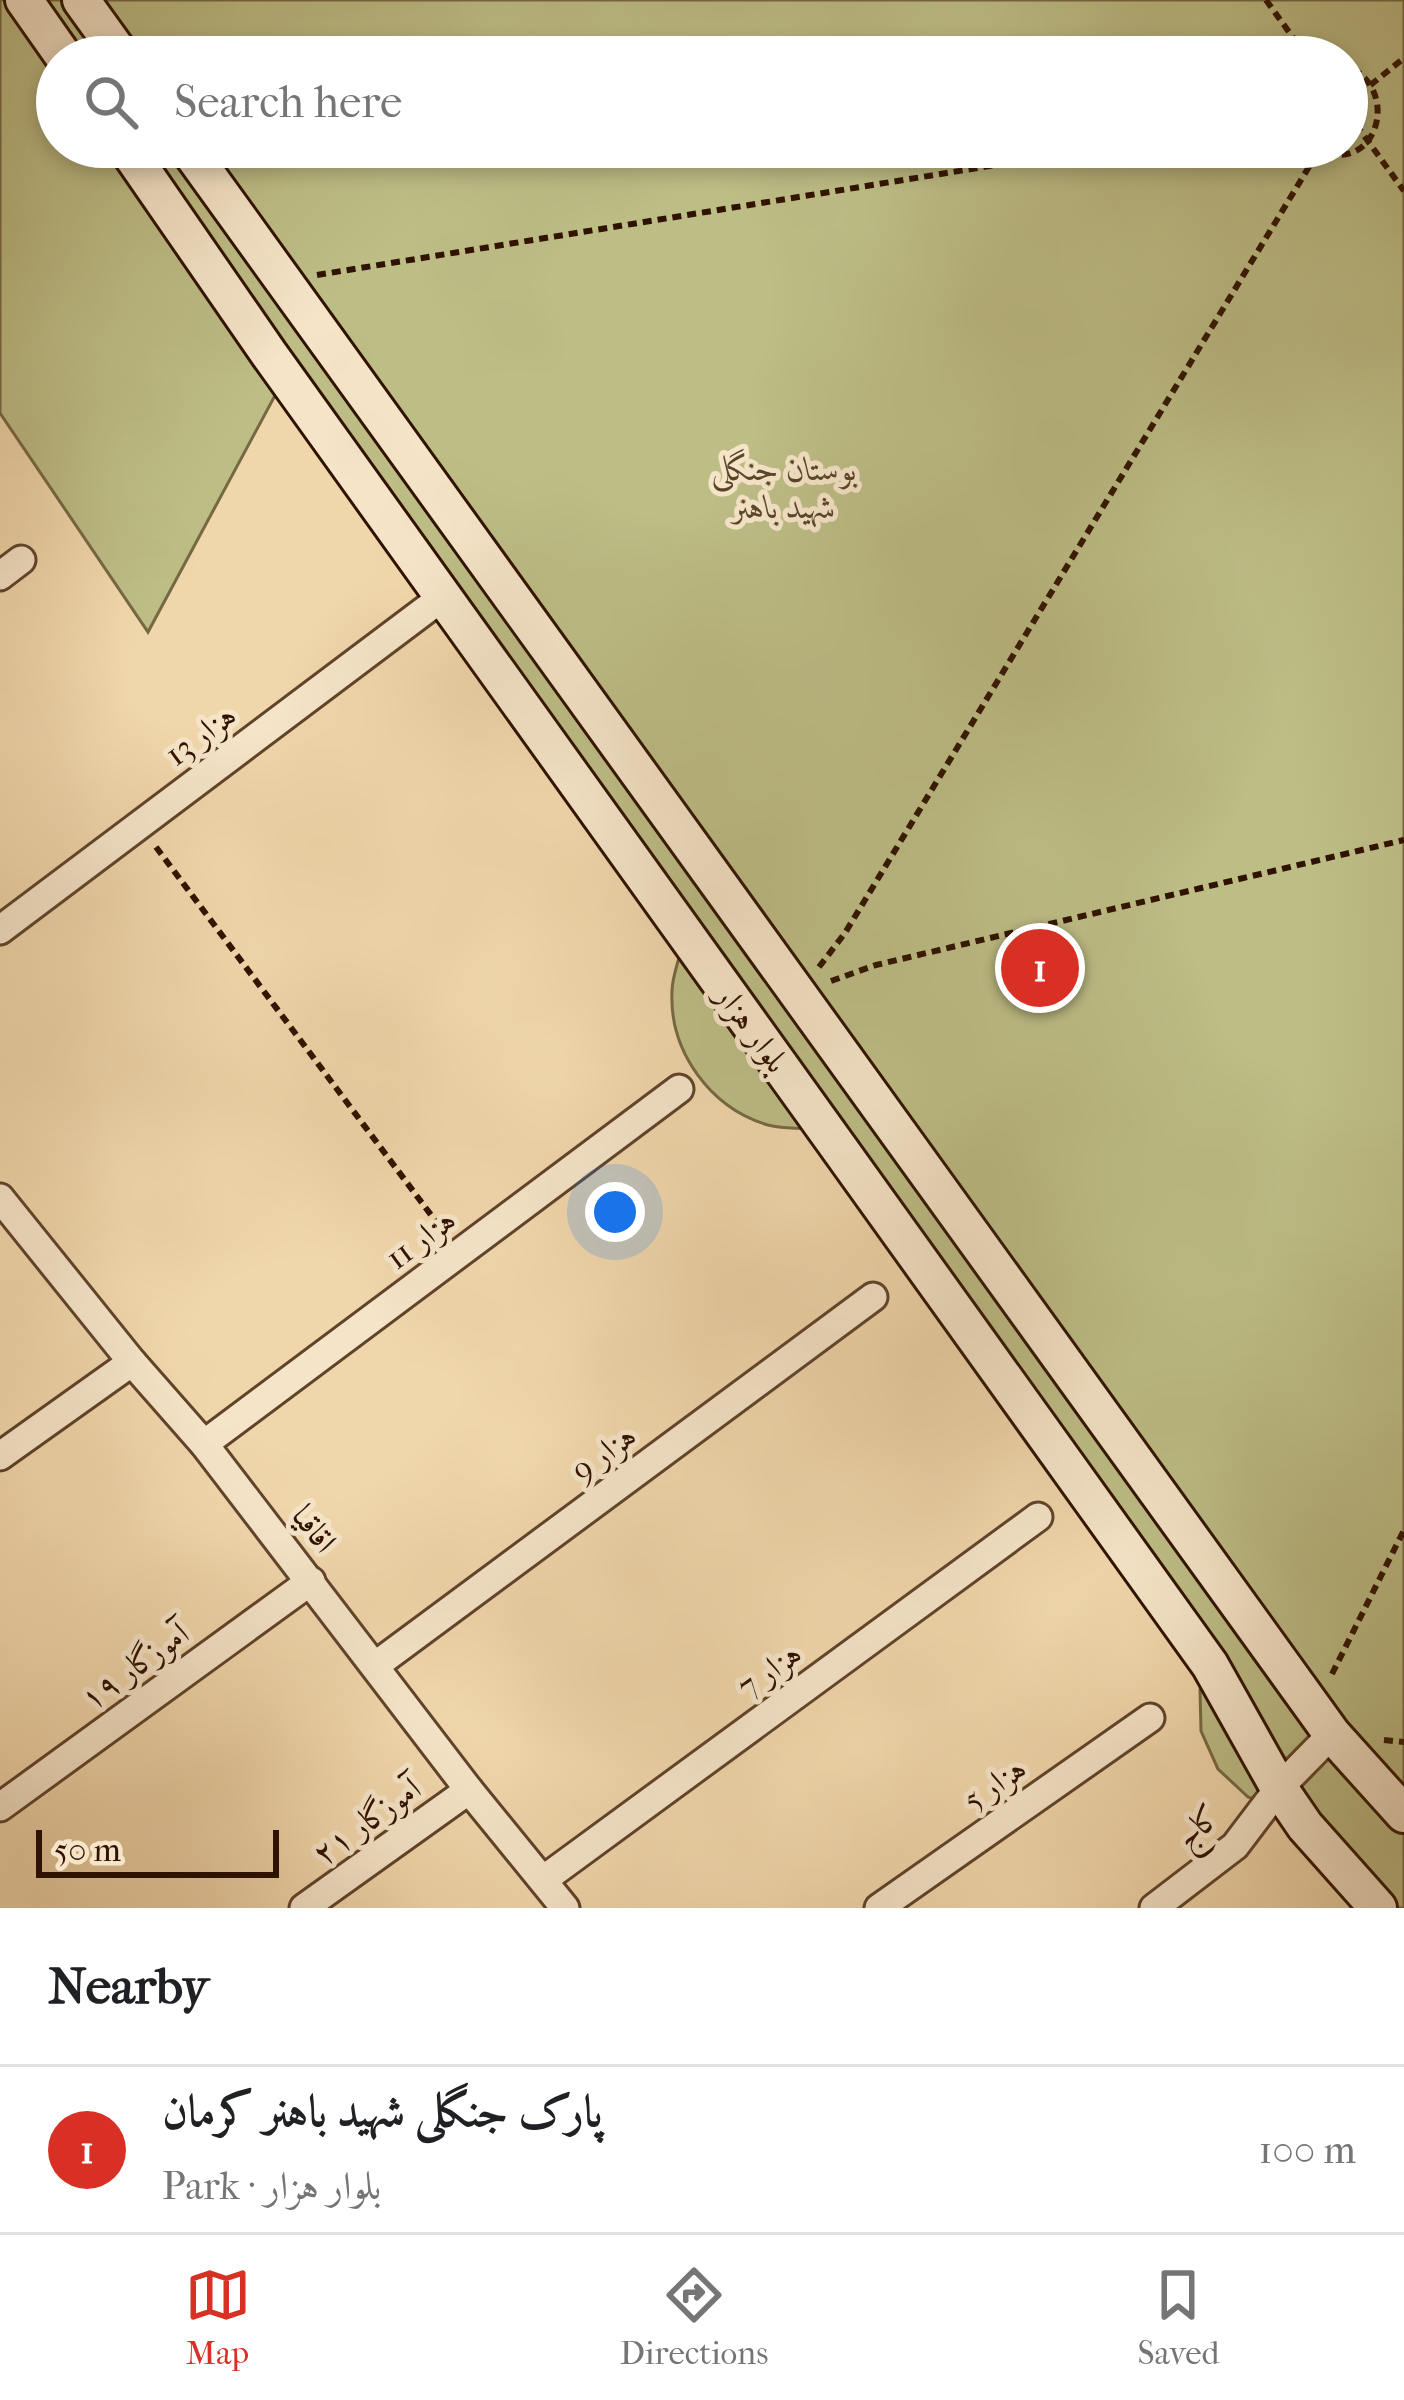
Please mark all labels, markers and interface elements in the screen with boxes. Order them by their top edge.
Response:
search box [36,36,1368,168]
icon: search [78,69,144,135]
text: Search here [174,76,402,129]
park label: بوستان جنگلی شهید باهنر [711,448,857,528]
street label: هزار 13 [158,696,245,775]
pin: 1 [1001,923,1079,1013]
street label: بلوار هزار [704,975,797,1081]
your location [585,1182,645,1242]
street label: هزار 11 [378,1200,464,1279]
street label: هزار 9 [564,1416,645,1491]
street label: اقاقیا [283,1497,345,1561]
street label: آموزگار ۱۹ [73,1611,200,1719]
street label: هزار 7 [730,1634,810,1707]
street label: هزار 5 [956,1749,1034,1820]
street label: آموزگار ۲۱ [305,1766,432,1874]
street label: کاج [1167,1797,1235,1864]
scale bar [36,1824,279,1877]
text: 50 m [54,1831,121,1870]
text: Nearby [48,1956,209,2016]
text: پارک جنگلی شهید باهنر کرمان [162,2085,603,2138]
text: 1 [80,2127,94,2173]
text: 100 m [1258,2127,1356,2173]
text: Park · بلوار هزار [162,2163,381,2209]
tab: Map [185,2262,251,2373]
tab: Directions [620,2262,768,2373]
tab: Saved [1138,2262,1219,2373]

